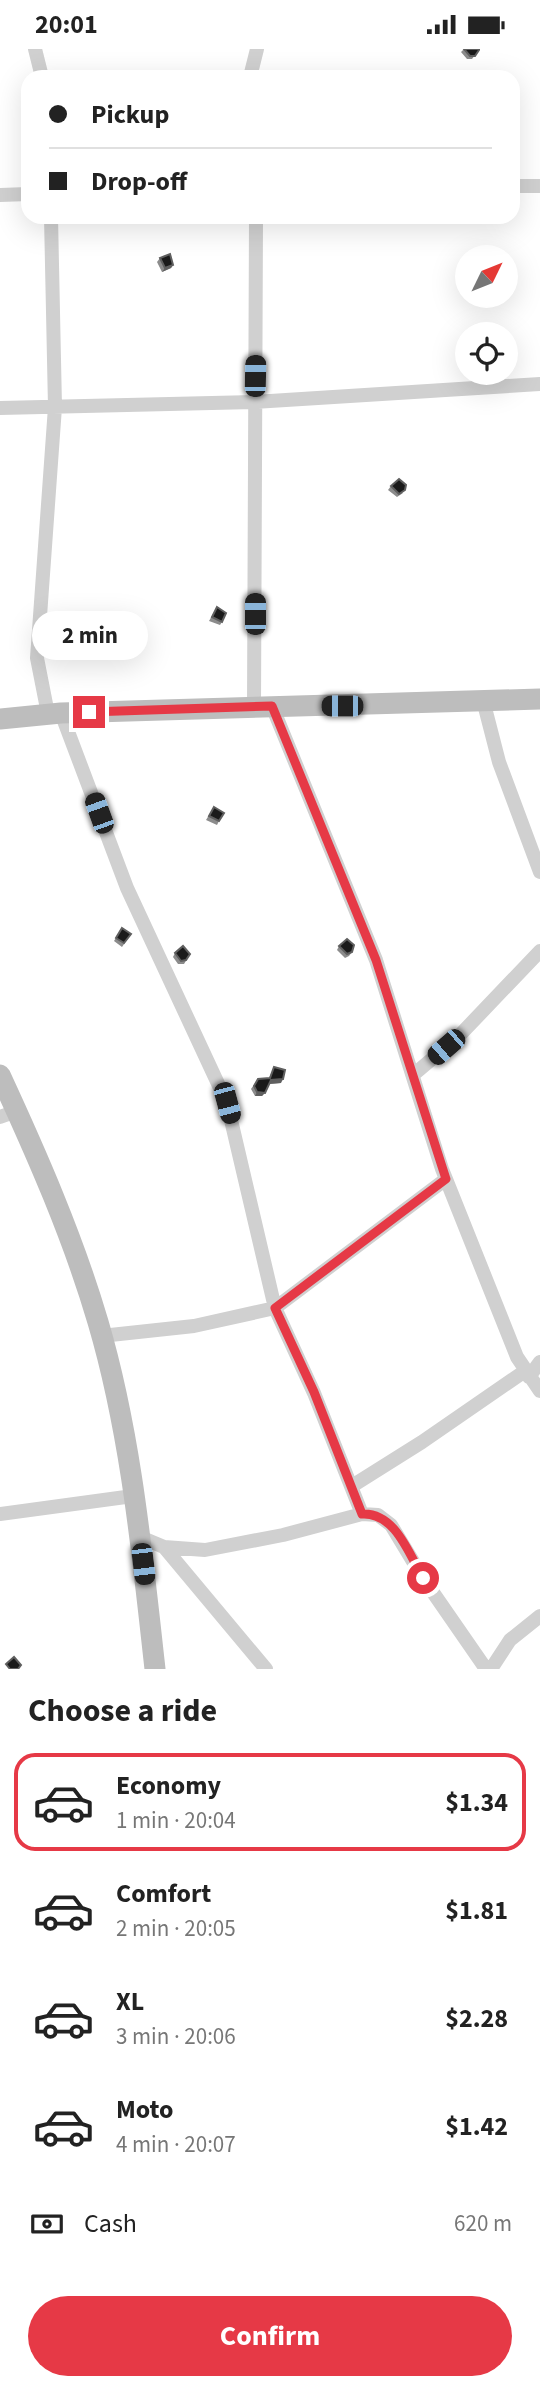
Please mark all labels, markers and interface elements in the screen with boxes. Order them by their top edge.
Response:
text: 20:01 [35,6,98,43]
text: Pickup [91,96,169,133]
text: Drop-off [91,163,187,200]
north arrow [455,245,518,308]
map controls [455,245,518,385]
button: locate [455,322,518,385]
car [245,355,266,397]
car [245,593,266,635]
callout: 2 min [31,611,147,659]
text: 2 min [62,619,118,652]
route end [73,696,105,728]
car [322,696,364,717]
car [82,790,117,836]
car [424,1025,469,1069]
car [212,1080,243,1126]
car [131,1542,156,1586]
route start [407,1562,439,1594]
text: Choose a ride [28,1688,217,1734]
text: Economy [116,1767,221,1804]
icon: car [32,1771,95,1834]
text: $1.34 [445,1784,508,1821]
text: 1 min · 20:04 [116,1804,236,1837]
text: Comfort [116,1875,211,1912]
icon: car [32,1879,95,1942]
text: $1.81 [445,1892,508,1929]
text: 2 min · 20:05 [116,1912,236,1945]
text: XL [116,1983,144,2020]
icon: car [32,1987,95,2050]
text: $2.28 [445,2000,508,2037]
text: 3 min · 20:06 [116,2020,236,2053]
text: Moto [116,2091,173,2128]
icon: car [32,2095,95,2158]
text: $1.42 [445,2108,508,2145]
text: 4 min · 20:07 [116,2128,236,2161]
icon: cash [28,2205,66,2243]
text: Cash [84,2205,137,2242]
text: 620 m [454,2207,512,2240]
button: Confirm [28,2296,512,2376]

